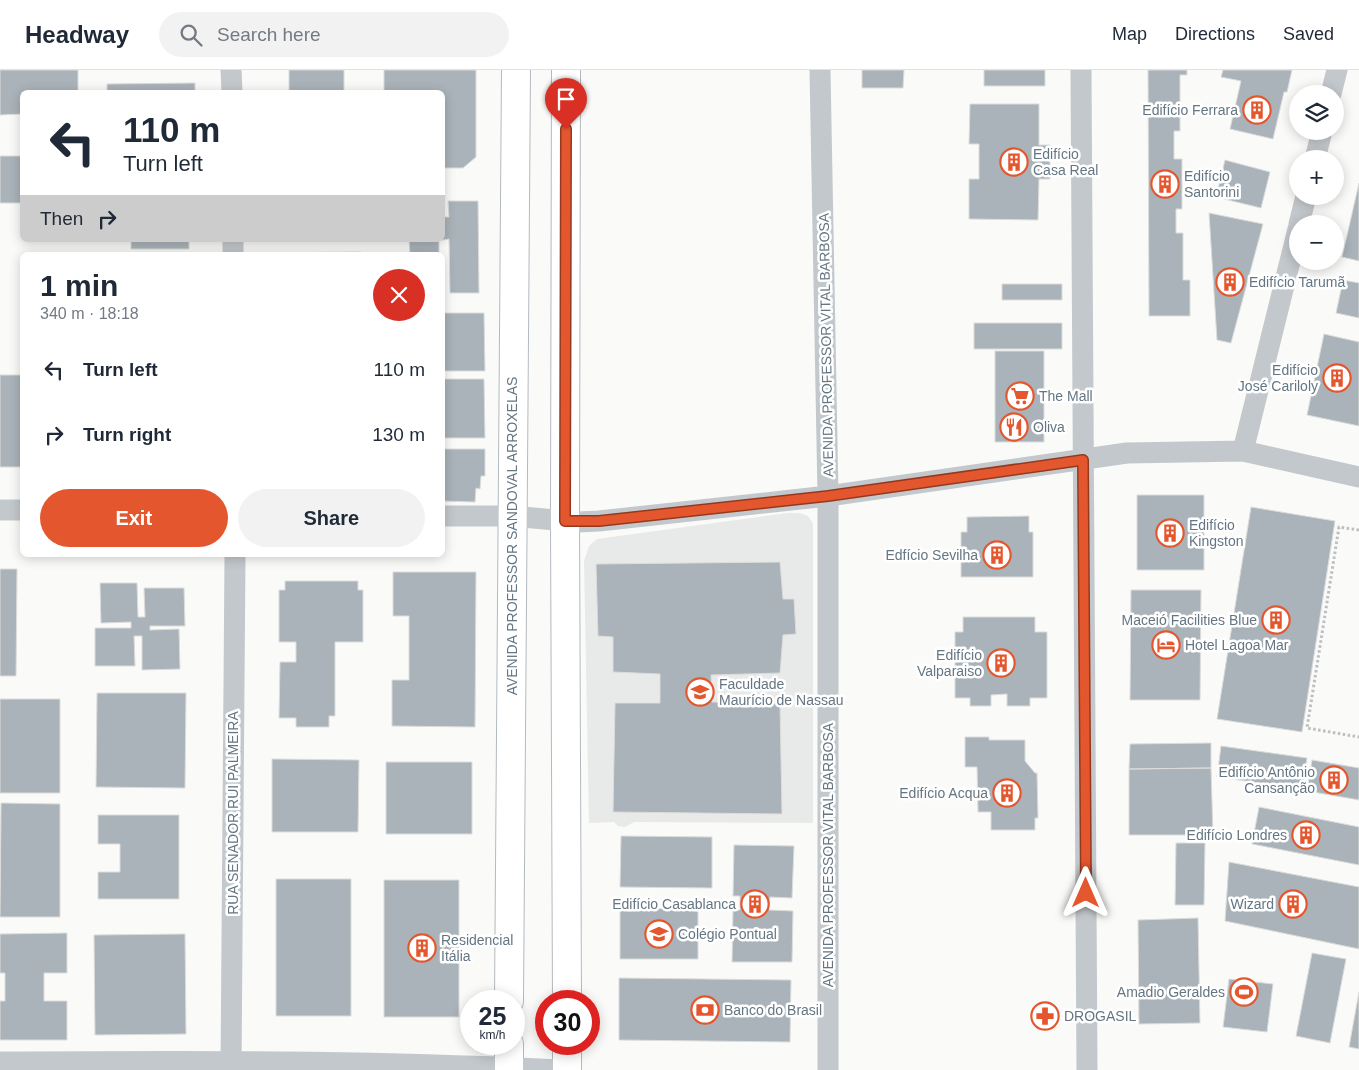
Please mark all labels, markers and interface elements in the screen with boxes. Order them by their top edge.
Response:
search box [159,12,509,57]
text: Headway [25,21,129,48]
icon: search [177,21,205,49]
text: Search here [217,24,321,45]
text: Map [1112,24,1147,44]
text: Directions [1175,24,1255,44]
text: Saved [1283,24,1334,44]
pin [545,78,587,129]
icon: arrive [552,85,580,113]
map controls [1289,85,1344,270]
button: layers [1289,85,1344,140]
building icon: Edifício Ferrara [1242,95,1272,125]
place label: Edifício Ferrara [1142,102,1238,118]
icon: left [40,110,105,175]
text: 110 m [123,110,220,149]
place label: Edifício Casa Real [1033,146,1098,178]
building icon: Edifício Casa Real [999,147,1029,177]
button: + [1289,150,1344,205]
text: Turn left [123,151,203,176]
place label: Edifício Santorini [1184,168,1239,200]
building icon: Edifício Santorini [1150,169,1180,199]
icon: right [93,205,121,233]
text: Then [40,208,83,229]
street label: AVENIDA PROFESSOR VITAL BARBOSA [816,212,836,477]
button: − [1289,215,1344,270]
building icon: Edifício Tarumã [1215,267,1245,297]
text: 1 min [40,269,118,302]
button: close [373,269,425,321]
place label: Edifício Tarumã [1249,274,1345,290]
text: 340 m · 18:18 [40,305,139,322]
icon: left [40,356,68,384]
text: Turn left [83,359,158,380]
text: 110 m [374,359,425,380]
place label: Edifício José Cariloly [1238,362,1318,394]
building icon: Edifício José Cariloly [1322,363,1352,393]
street label: AVENIDA PROFESSOR SANDOVAL ARROXELAS [504,377,520,695]
supermarket icon: The Mall [1005,381,1035,411]
place label: The Mall [1039,388,1093,404]
restaurant icon: Oliva [999,412,1029,442]
place label: Oliva [1033,419,1065,435]
icon: right [40,421,68,449]
text: Turn right [83,424,171,445]
text: 130 m [372,424,425,445]
button: Exit [40,489,228,547]
button: Share [238,489,425,547]
place label: Edifício Kingston [1189,517,1243,549]
building icon: Edifício Kingston [1155,518,1185,548]
building icon: Edfício Sevilha [982,540,1012,570]
place label: Edfício Sevilha [885,547,978,563]
building icon: Maceió Facilities Blue [1261,605,1291,635]
place label: Maceió Facilities Blue [1122,612,1257,628]
hotel icon: Hotel Lagoa Mar [1151,630,1181,660]
place label: Hotel Lagoa Mar [1185,637,1289,653]
place label: Edifício Valparaiso [917,647,982,679]
building icon: Edifício Valparaiso [986,648,1016,678]
place label: Faculdade Maurício de Nassau [719,676,844,708]
school or university icon: Faculdade Maurício de Nassau [685,677,715,707]
street label: RUA SENADOR RUI PALMEIRA [225,711,241,915]
street label: AVENIDA PROFESSOR VITAL BARBOSA [820,722,836,987]
place label: Edifício Antônio Cansanção [1218,764,1315,796]
building icon: Edifício Antônio Cansanção [1319,765,1349,795]
building icon: Edifício Acqua [992,778,1022,808]
place label: Edifício Acqua [899,785,988,801]
building icon: Edifício Londres [1291,820,1321,850]
place label: Edifício Londres [1187,827,1287,843]
position arrow [1059,866,1111,918]
building icon: Edifício Casablanca [740,889,770,919]
building icon: Wizard [1278,889,1308,919]
place label: Edifício Casablanca [612,896,736,912]
place label: Wizard [1230,896,1274,912]
school or university icon: Colégio Pontual [644,919,674,949]
place label: Colégio Pontual [678,926,777,942]
place label: Residencial Itália [441,932,513,964]
building icon: Residencial Itália [407,933,437,963]
sports icon: Amadio Geraldes [1229,977,1259,1007]
place label: Amadio Geraldes [1117,984,1225,1000]
speed limit sign: 30 [535,990,600,1055]
bank icon: Banco do Brasil [690,995,720,1025]
pharmacy icon: DROGASIL [1030,1001,1060,1031]
text: 25 [479,1002,506,1030]
place label: Banco do Brasil [724,1002,822,1018]
place label: DROGASIL [1064,1008,1137,1024]
text: km/h [479,1028,506,1042]

